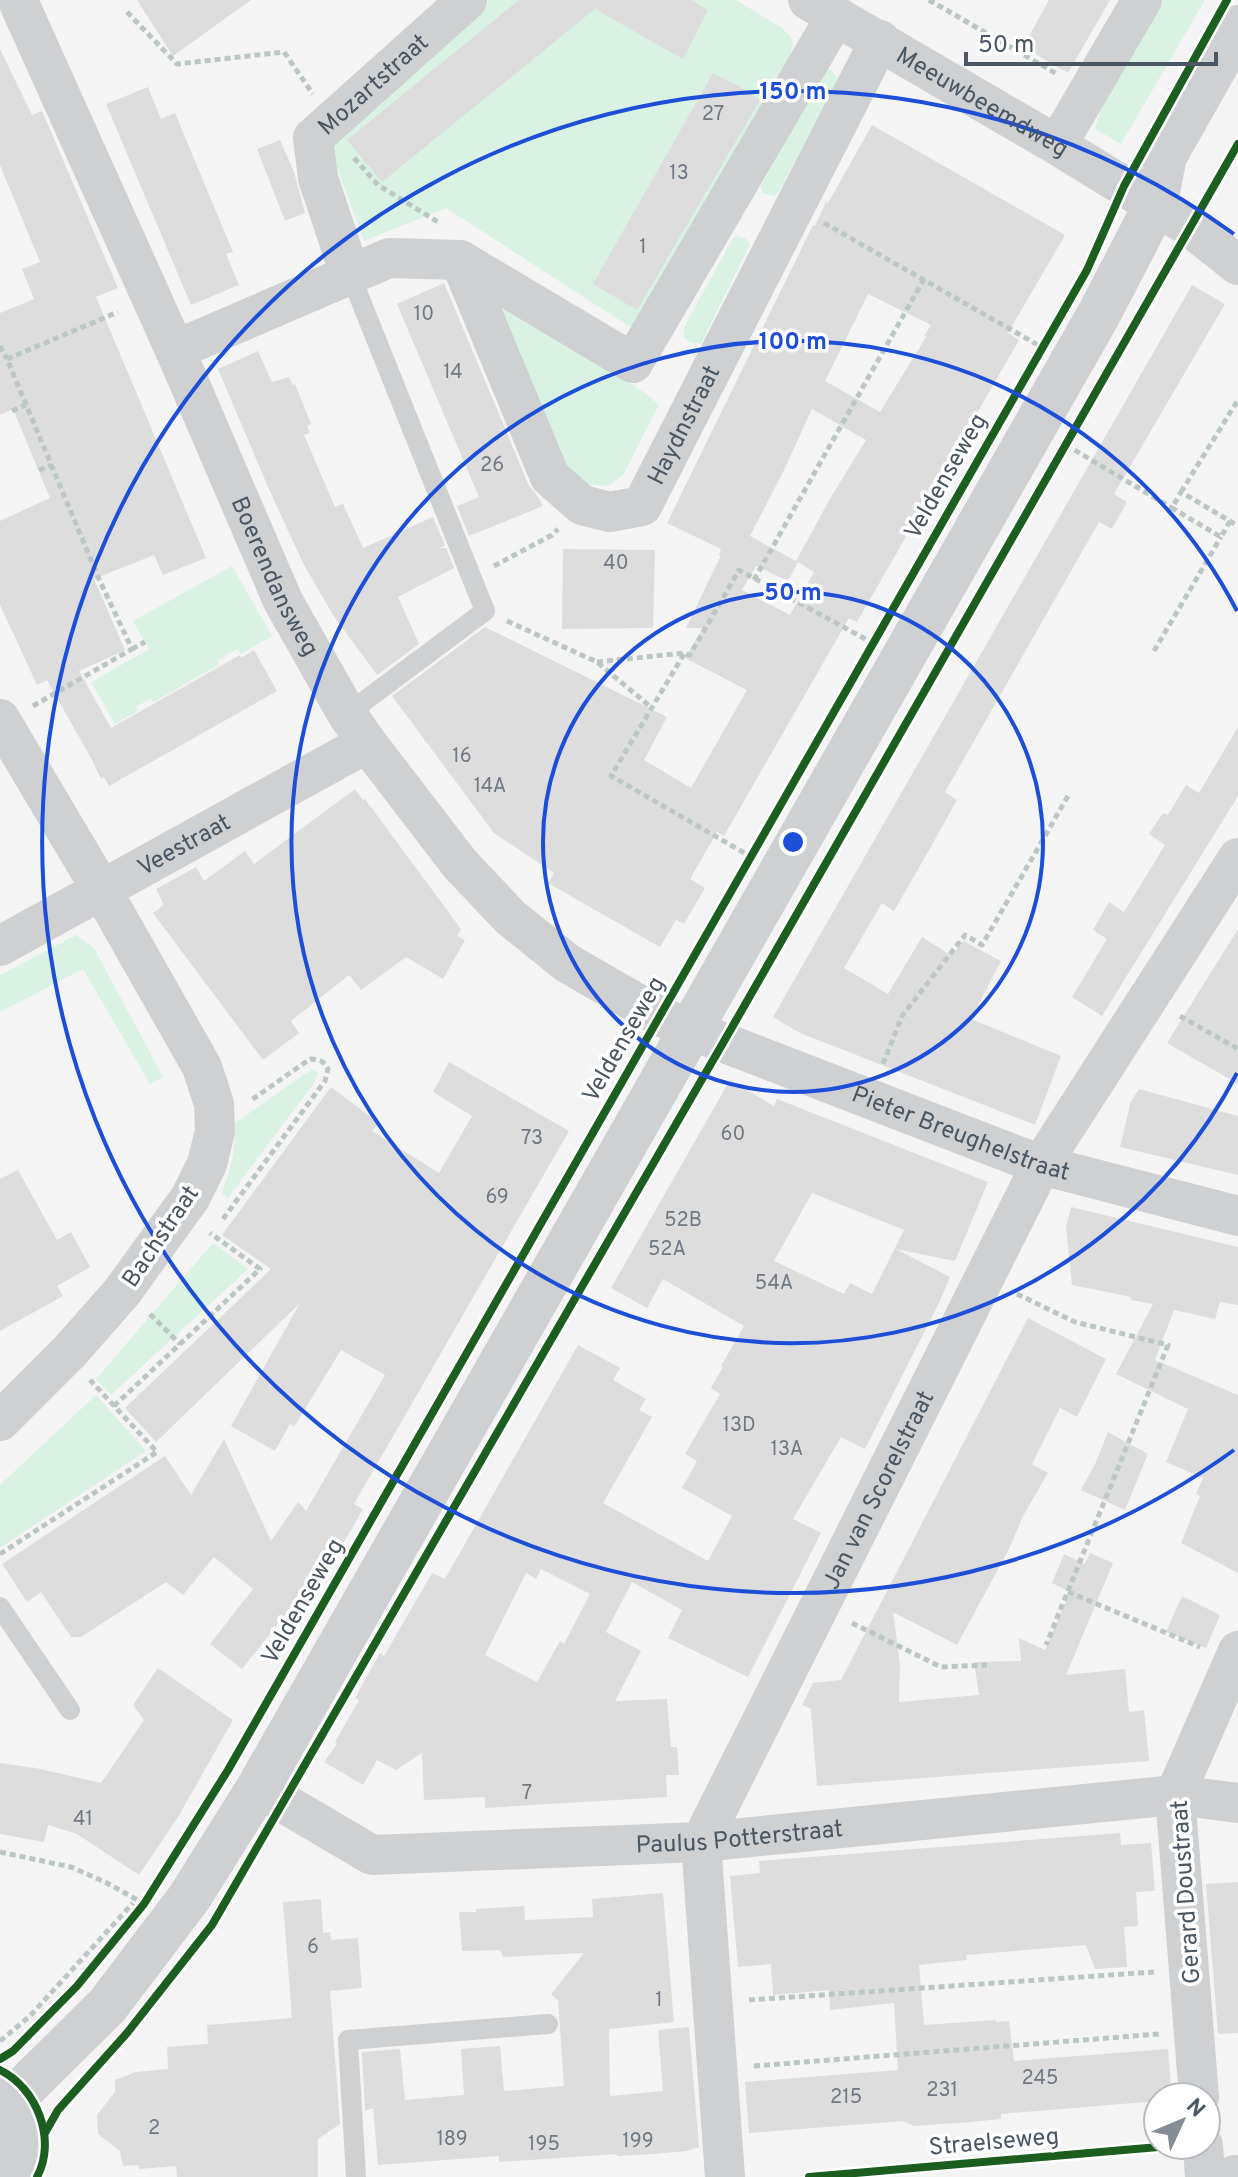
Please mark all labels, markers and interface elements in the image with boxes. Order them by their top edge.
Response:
scale bar [966,16,1216,66]
street label: Mozartstraat [313,28,436,143]
text: 50 m [978,31,1034,61]
street label: Meeuwbeemdweg [890,41,1073,165]
text: 150 m [759,78,827,108]
house number: 27 [702,102,724,128]
house number: 13 [669,161,689,187]
house number: 1 [639,235,647,261]
house number: 10 [414,302,434,328]
text: 100 m [759,328,827,358]
house number: 14 [443,360,463,386]
street label: Haydnstraat [642,361,728,491]
street label: Veldenseweg [899,409,995,545]
house number: 26 [480,453,504,479]
street label: Boerendansweg [223,492,324,662]
house number: 40 [603,551,629,577]
text: 50 m [764,579,822,609]
house number: 16 [452,744,472,770]
house number: 14A [474,774,506,800]
street label: Veestraat [133,808,236,884]
centre of rings [779,828,807,856]
street label: Veldenseweg [577,972,673,1108]
street label: Pieter Breughelstraat [847,1080,1073,1189]
house number: 60 [721,1122,745,1148]
house number: 73 [521,1126,543,1152]
street label: Bachstraat [117,1180,207,1294]
house number: 69 [485,1185,509,1211]
house number: 52B [664,1208,702,1234]
house number: 52A [648,1237,686,1263]
house number: 54A [755,1271,793,1297]
street label: Jan van Scorelstraat [817,1386,942,1595]
house number: 13D [722,1413,756,1439]
house number: 13A [771,1437,803,1463]
street label: Veldenseweg [256,1534,352,1670]
house number: 7 [522,1781,532,1807]
street label: Gerard Doustraat [1166,1799,1208,1985]
house number: 41 [73,1807,93,1833]
street label: Paulus Potterstraat [635,1815,844,1862]
house number: 6 [307,1935,319,1961]
house number: 1 [655,1988,663,2014]
house number: 245 [1022,2066,1058,2092]
house number: 231 [926,2078,958,2104]
north arrow [1142,2081,1222,2161]
house number: 215 [830,2085,862,2111]
text: N [1179,2094,1210,2124]
house number: 2 [148,2116,160,2142]
street label: Straelseweg [928,2122,1061,2164]
house number: 189 [436,2127,468,2153]
house number: 199 [622,2129,654,2155]
house number: 195 [528,2132,560,2158]

